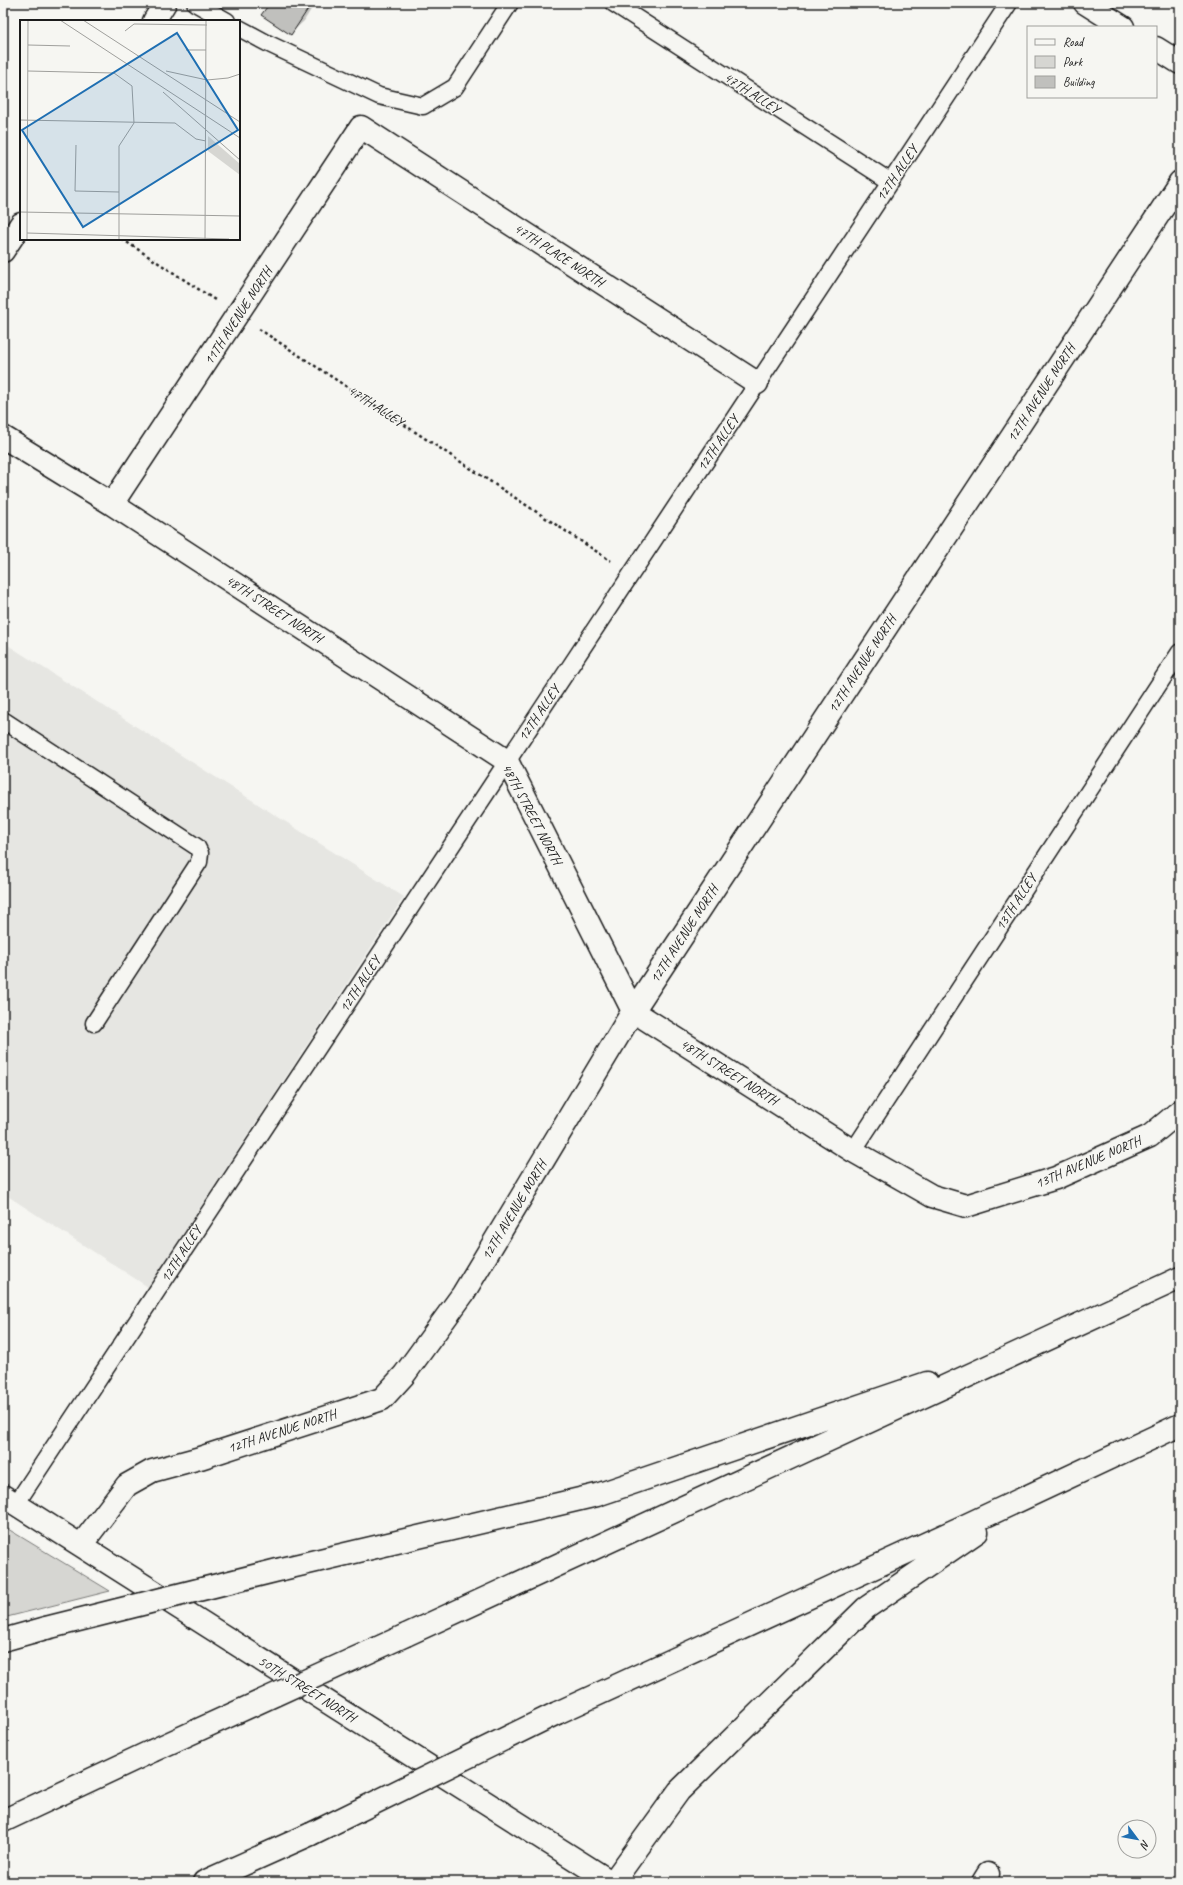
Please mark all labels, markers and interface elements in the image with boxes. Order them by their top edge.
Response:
inset map [20,20,240,240]
legend [1027,26,1157,98]
text: Road [1063,34,1085,50]
text: Park [1063,54,1084,70]
street label: 47TH ALLEY [721,69,785,118]
text: Building [1063,74,1095,90]
street label: 12TH ALLEY [872,140,923,204]
street label: 47TH PLACE NORTH [511,220,609,291]
street label: 11TH AVENUE NORTH [200,262,277,368]
street label: 12TH AVENUE NORTH [1003,339,1080,445]
street label: 47TH ALLEY [345,382,409,431]
street label: 12TH ALLEY [693,410,744,474]
street label: 48TH STREET NORTH [223,571,327,648]
street label: 12TH AVENUE NORTH [824,610,901,716]
street label: 12TH ALLEY [514,680,565,744]
street label: 48TH STREET NORTH [498,761,567,869]
street label: 13TH ALLEY [992,869,1041,933]
street label: 12TH AVENUE NORTH [646,880,723,986]
street label: 12TH ALLEY [336,951,385,1015]
street label: 48TH STREET NORTH [677,1035,783,1110]
street label: 13TH AVENUE NORTH [1033,1131,1145,1192]
street label: 12TH AVENUE NORTH [478,1155,551,1263]
street label: 12TH ALLEY [157,1221,206,1285]
street label: 12TH AVENUE NORTH [226,1405,340,1457]
street label: 50TH STREET NORTH [255,1652,361,1727]
north arrow [1117,1819,1157,1859]
text: N [1137,1838,1153,1853]

